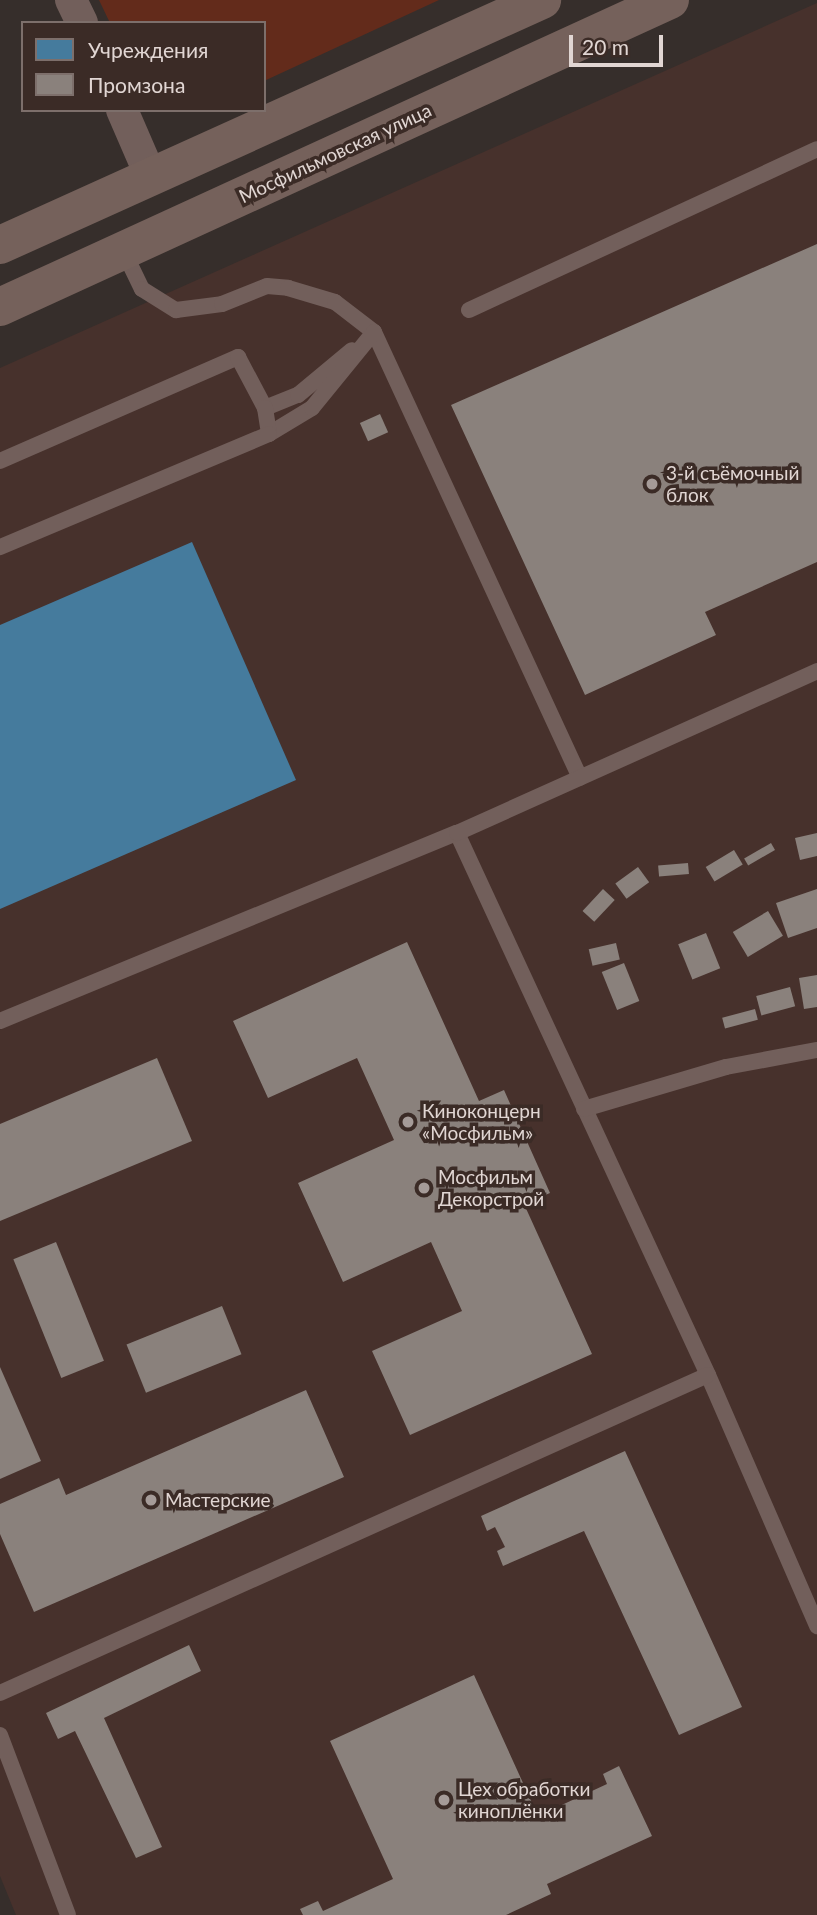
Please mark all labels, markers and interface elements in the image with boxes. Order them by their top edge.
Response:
legend [21,21,266,112]
scale bar [572,21,666,65]
text: 20 m [582,34,629,59]
text: Учреждения [88,37,208,62]
text: Промзона [88,72,185,97]
street label: Мосфильмовская улица [235,98,435,208]
place label: 3-й съёмочный блок [666,462,799,506]
marker: 3-й съёмочный блок [644,476,660,492]
place label: Киноконцерн «Мосфильм» [422,1100,541,1144]
marker: Киноконцерн «Мосфильм» [400,1114,416,1130]
place label: Мосфильм Декорстрой [438,1166,544,1210]
marker: Мосфильм Декорстрой [416,1180,432,1196]
place label: Мастерские [165,1489,271,1511]
marker: Мастерские [143,1492,159,1508]
place label: Цех обработки киноплёнки [458,1778,590,1822]
marker: Цех обработки киноплёнки [436,1792,452,1808]

